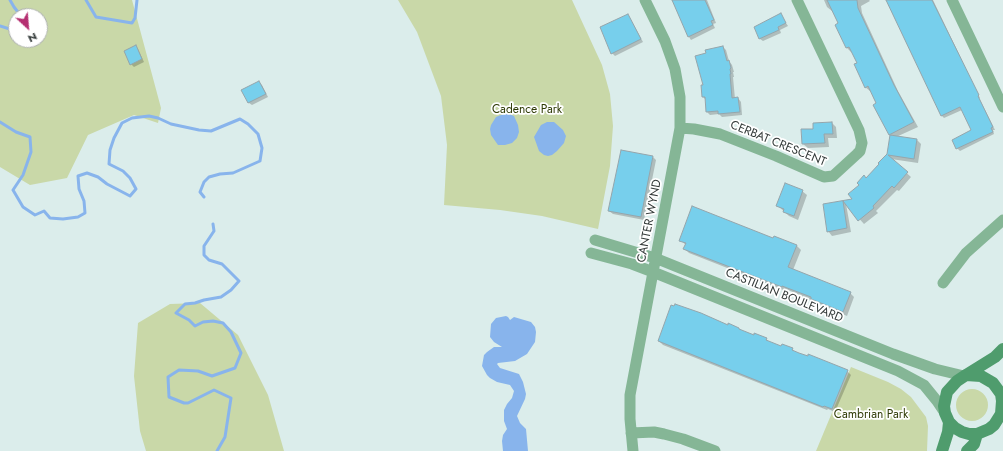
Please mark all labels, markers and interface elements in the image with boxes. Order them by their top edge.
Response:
north arrow [8,8,48,48]
text: N [25,29,40,47]
park label: Cadence Park [492,103,562,117]
street label: CERBAT CRESCENT [728,118,828,170]
street label: CANTER WYND [635,178,665,264]
street label: CASTILIAN BOULEVARD [723,266,845,326]
park label: Cambrian Park [834,408,908,422]

